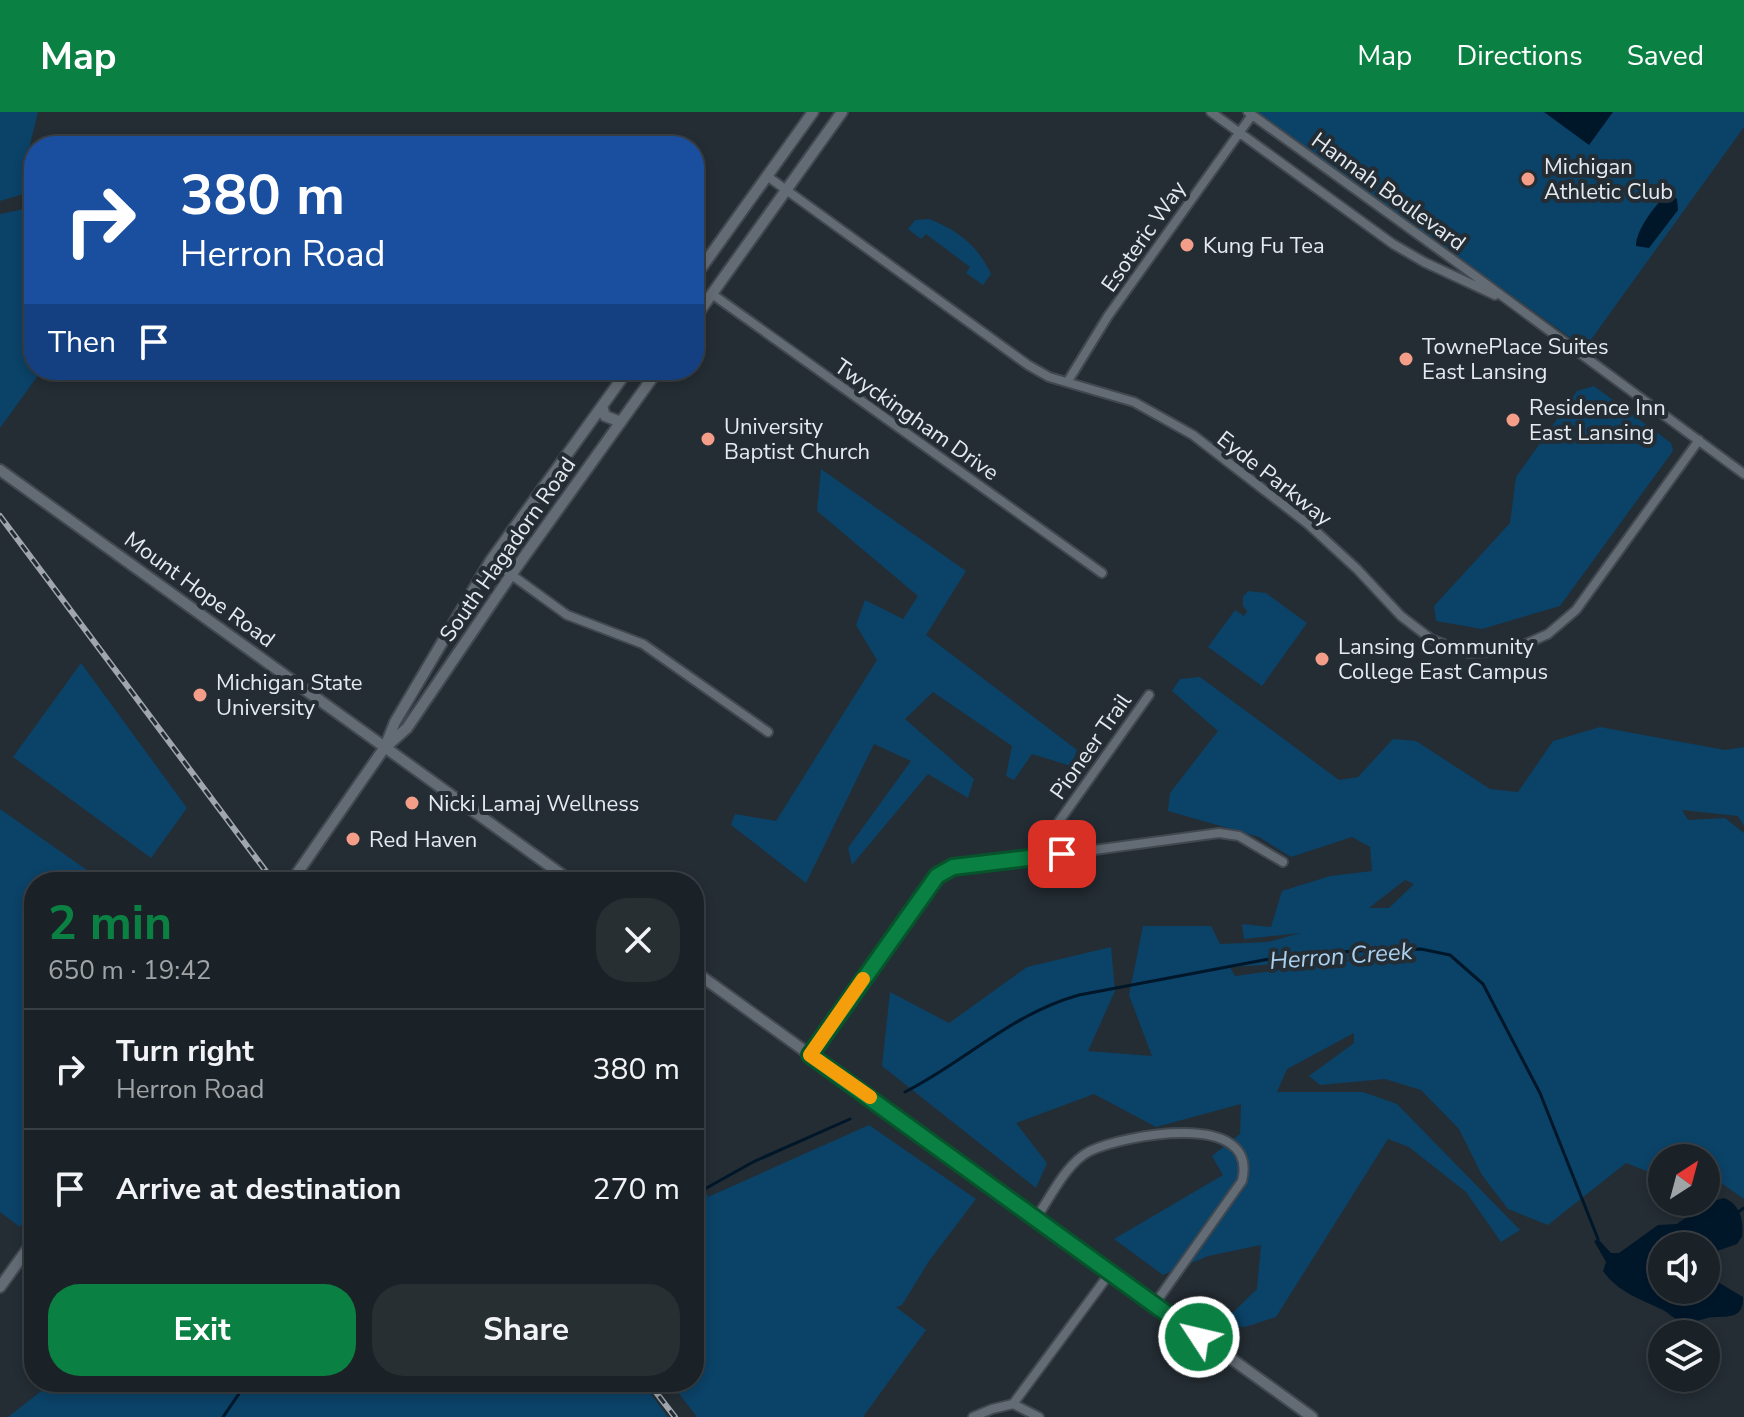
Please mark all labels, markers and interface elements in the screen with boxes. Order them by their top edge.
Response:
text: Map [40,31,117,82]
text: Map [1357,37,1412,75]
text: Directions [1456,37,1583,75]
text: Saved [1627,37,1704,75]
street label: Hannah Boulevard [1305,126,1472,258]
place label: Michigan Athletic Club [1544,152,1673,207]
text: 380 m [180,157,345,234]
icon: right [48,168,152,272]
marker: Michigan Athletic Club [1519,170,1537,188]
street label: Esoteric Way [1094,174,1194,298]
text: Herron Road [180,230,386,279]
place label: Kung Fu Tea [1203,231,1325,261]
marker: Kung Fu Tea [1178,236,1196,254]
icon: arrive [132,320,176,364]
text: Then [48,322,116,363]
place label: TownePlace Suites East Lansing [1422,332,1609,387]
marker: TownePlace Suites East Lansing [1397,350,1415,368]
street label: Twyckingham Drive [828,352,1005,488]
place label: Residence Inn East Lansing [1529,393,1666,448]
marker: Residence Inn East Lansing [1504,411,1522,429]
place label: University Baptist Church [724,412,870,467]
street label: Eyde Parkway [1211,424,1339,534]
marker: University Baptist Church [699,430,717,448]
street label: South Hagadorn Road [433,451,583,648]
street label: Mount Hope Road [118,525,281,655]
place label: Lansing Community College East Campus [1338,632,1548,687]
marker: Lansing Community College East Campus [1313,650,1331,668]
place label: Michigan State University [216,668,363,723]
marker: Michigan State University [191,686,209,704]
street label: Pioneer Trail [1043,687,1139,806]
place label: Nicki Lamaj Wellness [428,789,639,819]
marker: Nicki Lamaj Wellness [403,794,421,812]
pin [1028,820,1096,888]
place label: Red Haven [369,825,477,855]
marker: Red Haven [344,830,362,848]
icon: arrive [1040,832,1084,876]
text: 2 min [48,890,172,956]
button: close [596,898,680,982]
water label: Herron Creek [1268,935,1415,977]
text: 650 m · 19:42 [48,953,211,988]
text: Turn right [116,1031,254,1072]
icon: right [48,1047,92,1091]
text: 380 m [593,1049,680,1090]
text: Herron Road [116,1072,264,1107]
north arrow [1648,1144,1720,1216]
map controls [1648,1144,1720,1392]
icon: arrive [48,1167,92,1211]
text: Arrive at destination [116,1169,401,1210]
text: 270 m [593,1169,680,1210]
button: sound [1648,1232,1720,1304]
button: Exit [48,1284,356,1376]
button: Share [372,1284,680,1376]
position arrow [1157,1295,1241,1379]
button: layers [1648,1320,1720,1392]

